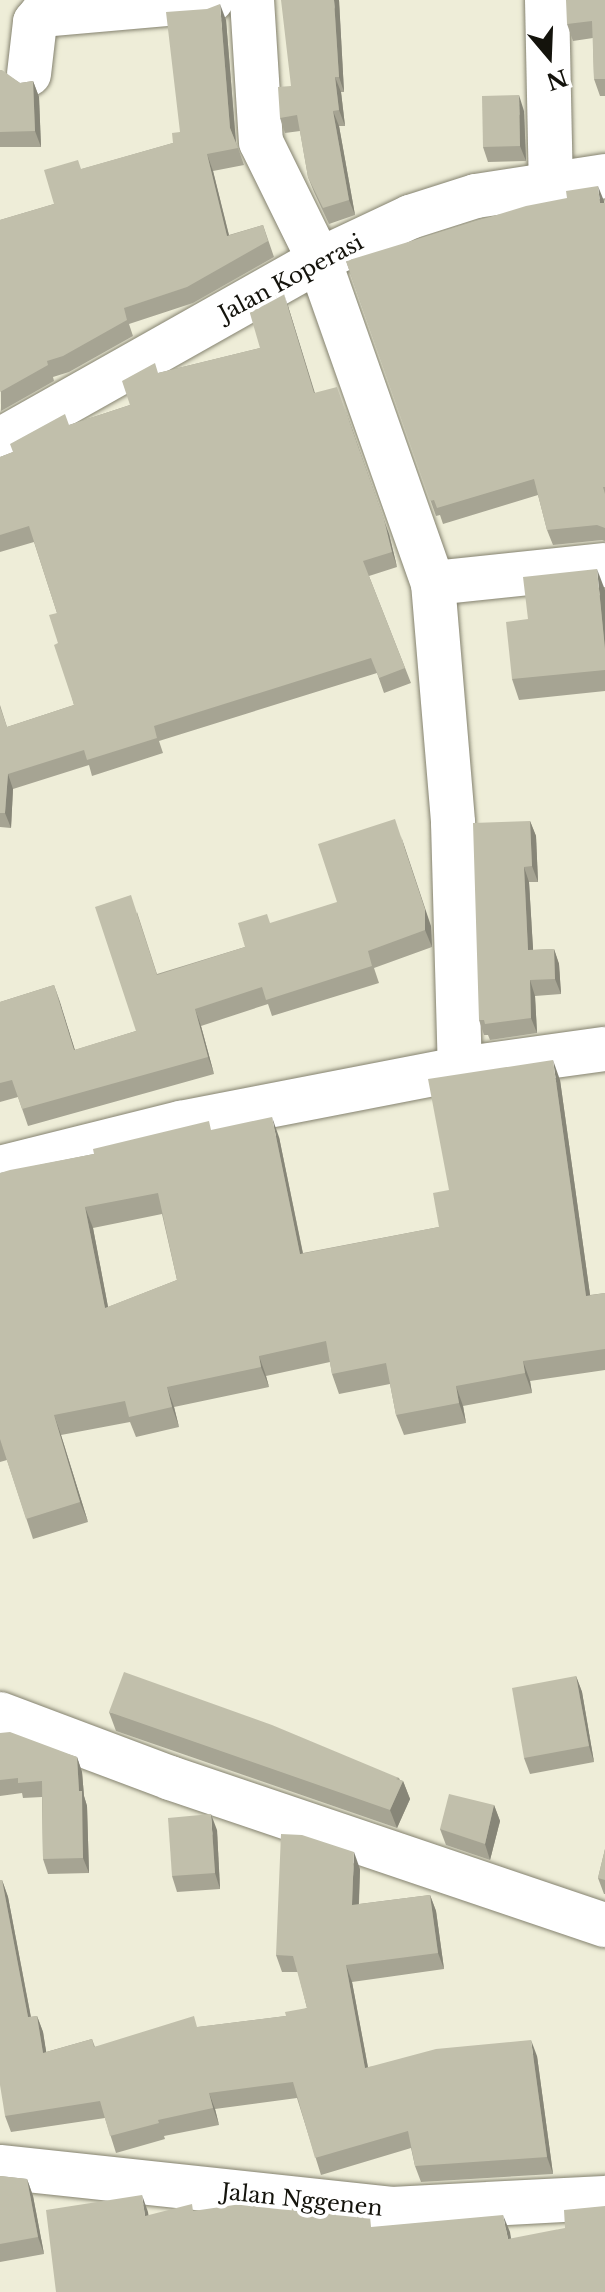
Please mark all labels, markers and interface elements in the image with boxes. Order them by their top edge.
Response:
north arrow [509,16,589,96]
text: N [543,63,571,95]
street label: Jalan Koperasi [214,229,368,327]
street label: Jalan Nggenen [220,2178,384,2222]

